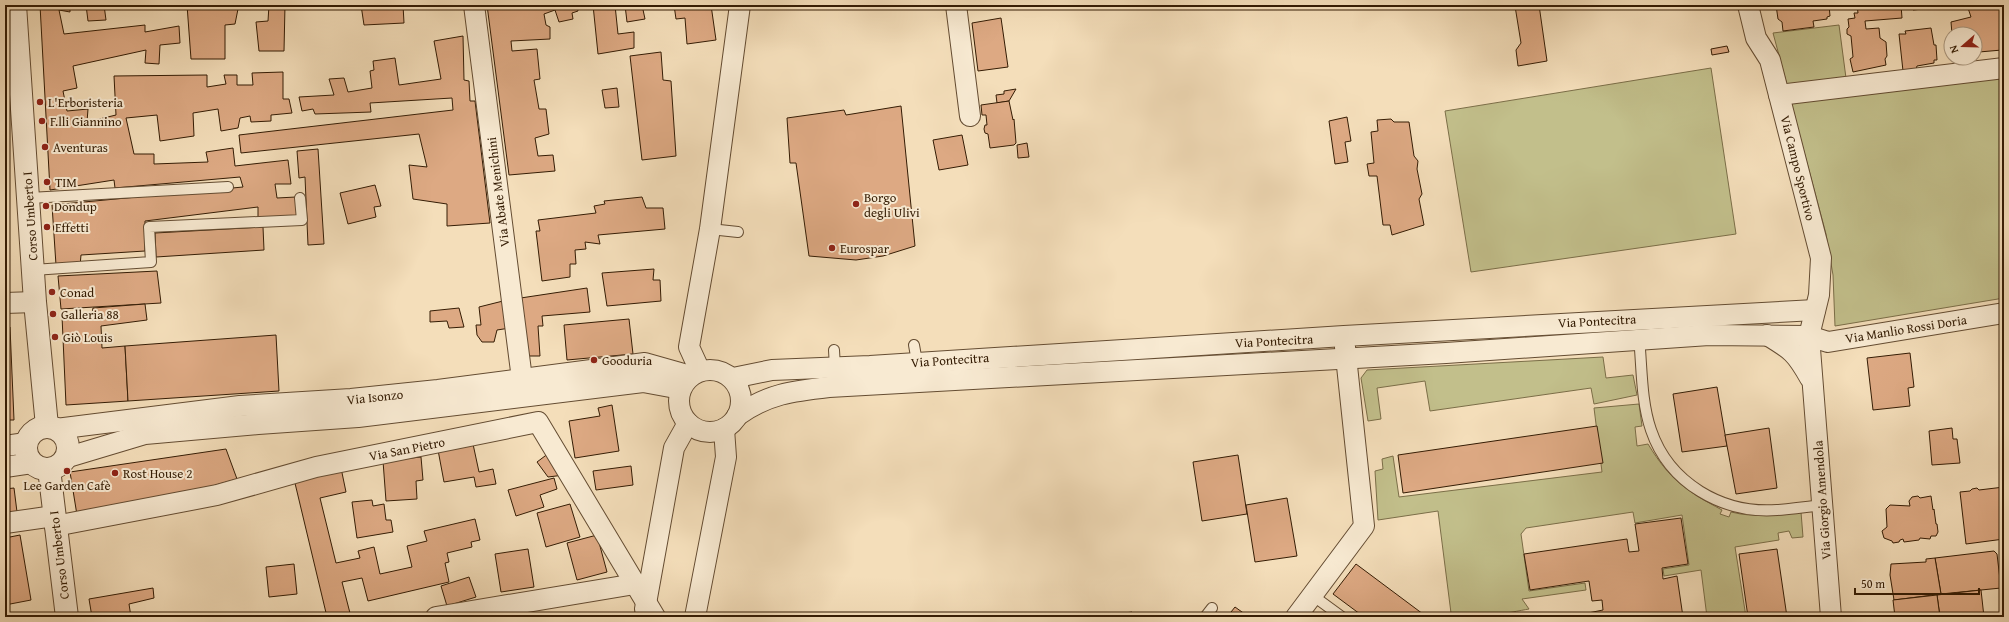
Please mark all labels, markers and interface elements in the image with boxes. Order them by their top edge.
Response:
north arrow [1943,26,1983,66]
text: N [1945,43,1962,56]
place label: L'Erboristeria [48,93,124,112]
marker: L'Erboristeria [35,97,45,107]
place label: F.lli Giannino [50,112,122,131]
street label: Via Campo Sportivo [1776,113,1820,223]
marker: F.lli Giannino [37,116,47,126]
street label: Via Abate Menichini [482,136,514,248]
place label: Aventuras [53,138,108,157]
marker: Aventuras [40,142,50,152]
street label: Corso Umberto I [17,171,43,261]
place label: TIM [55,173,77,192]
marker: TIM [42,177,52,187]
place label: Borgo degli Ulivi [864,188,920,222]
place label: Dondup [54,197,97,216]
marker: Borgo degli Ulivi [851,199,861,209]
marker: Dondup [41,201,51,211]
place label: Effetti [55,218,89,237]
marker: Effetti [42,222,52,232]
place label: Eurospar [840,239,890,258]
marker: Eurospar [827,243,837,253]
place label: Conad [60,283,94,302]
marker: Conad [47,287,57,297]
place label: Galleria 88 [61,305,119,324]
marker: Galleria 88 [48,309,58,319]
street label: Via Pontecitra [1557,309,1637,333]
street label: Via Manlio Rossi Doria [1844,310,1969,348]
place label: Giò Louis [63,328,113,347]
street label: Via Pontecitra [1234,329,1314,353]
marker: Giò Louis [50,332,60,342]
street label: Via Pontecitra [910,348,990,372]
place label: Gooduria [602,351,653,370]
marker: Gooduria [589,355,599,365]
street label: Via Isonzo [346,385,404,409]
street label: Via San Pietro [367,432,447,466]
street label: Via Giorgio Amendola [1808,439,1836,560]
place label: Rost House 2 [123,464,192,483]
marker: Lee Garden Cafè [62,466,72,476]
marker: Rost House 2 [110,468,120,478]
place label: Lee Garden Cafè [23,476,111,495]
street label: Corso Umberto I [44,510,74,600]
scale bar [1855,570,1979,596]
text: 50 m [1861,575,1885,592]

